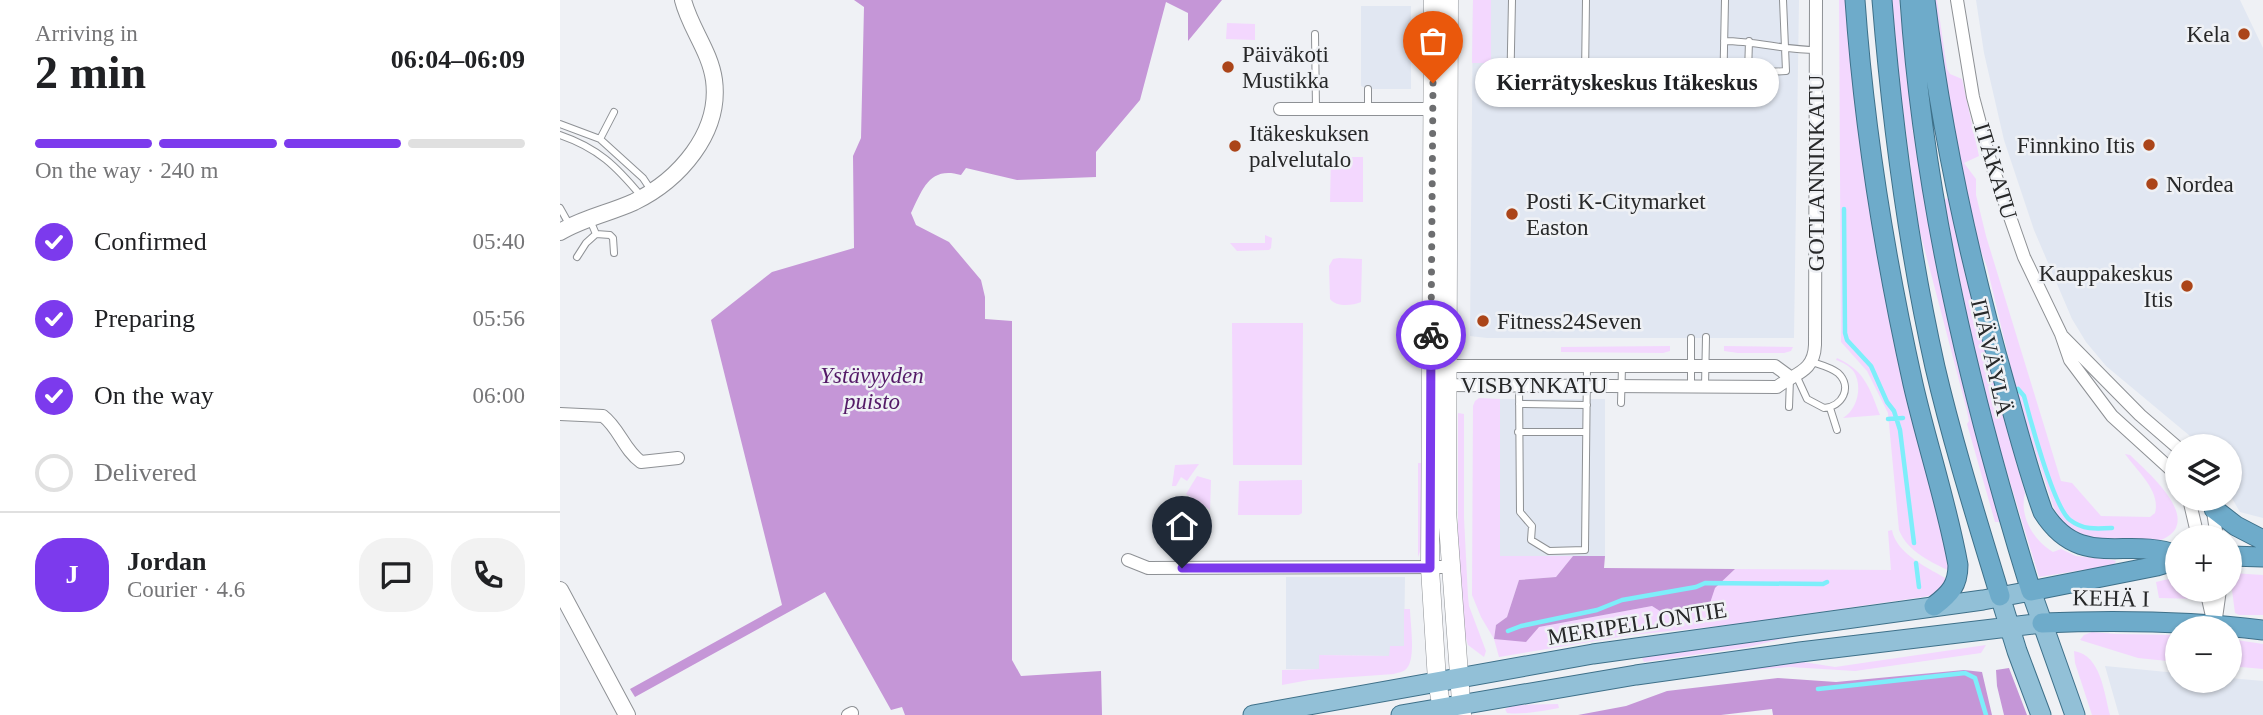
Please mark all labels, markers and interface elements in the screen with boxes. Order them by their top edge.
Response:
pin [1403,11,1463,83]
text: Arriving in [35,21,138,46]
icon: bag [1414,22,1452,60]
place label: Kela [2187,22,2230,47]
marker: Kela [2236,26,2252,42]
place label: Päiväkoti Mustikka [1242,42,1329,93]
text: 06:04–06:09 [391,45,525,74]
text: 2 min [35,47,146,98]
callout: Kierrätyskeskus Itäkeskus [1475,58,1780,108]
marker: Päiväkoti Mustikka [1220,59,1236,75]
text: Kierrätyskeskus Itäkeskus [1496,70,1758,95]
street label: GOTLANNINKATU [1804,74,1829,271]
street label: ITÄKATU [1969,120,2022,223]
place label: Itäkeskuksen palvelutalo [1249,121,1370,172]
place label: Finnkino Itis [2017,133,2135,158]
marker: Finnkino Itis [2141,137,2157,153]
marker: Itäkeskuksen palvelutalo [1227,138,1243,154]
text: On the way · 240 m [35,158,218,183]
place label: Nordea [2166,172,2234,197]
marker: Nordea [2144,176,2160,192]
place label: Posti K-Citymarket Easton [1526,189,1706,240]
marker: Posti K-Citymarket Easton [1504,206,1520,222]
icon: check [35,223,73,261]
text: Confirmed [94,227,207,256]
text: 05:40 [473,229,525,254]
place label: Kauppakeskus Itis [2039,261,2173,312]
marker: Kauppakeskus Itis [2179,278,2195,294]
street label: ITÄVÄYLÄ [1966,296,2017,418]
icon: check [35,300,73,338]
courier [1396,300,1466,370]
text: Preparing [94,304,195,333]
text: 05:56 [473,306,525,331]
place label: Fitness24Seven [1497,309,1642,334]
marker: Fitness24Seven [1475,313,1491,329]
icon: bike [1412,316,1450,354]
park label: Ystävyyden puisto [820,363,924,414]
street label: VISBYNKATU [1461,373,1608,398]
icon: check [35,377,73,415]
text: On the way [94,381,214,410]
text: 06:00 [473,383,525,408]
map controls [2165,434,2242,693]
button: layers [2165,434,2242,511]
text: Delivered [94,458,197,487]
pin [1152,496,1212,568]
icon: home [1163,507,1201,545]
button: + [2165,525,2242,602]
button: chat [359,538,433,612]
button: phone [451,538,525,612]
text: Jordan [127,547,206,576]
text: J [66,560,79,589]
text: Courier · 4.6 [127,577,245,602]
street label: KEHÄ I [2072,585,2150,612]
street label: MERIPELLONTIE [1546,597,1729,650]
button: − [2165,616,2242,693]

